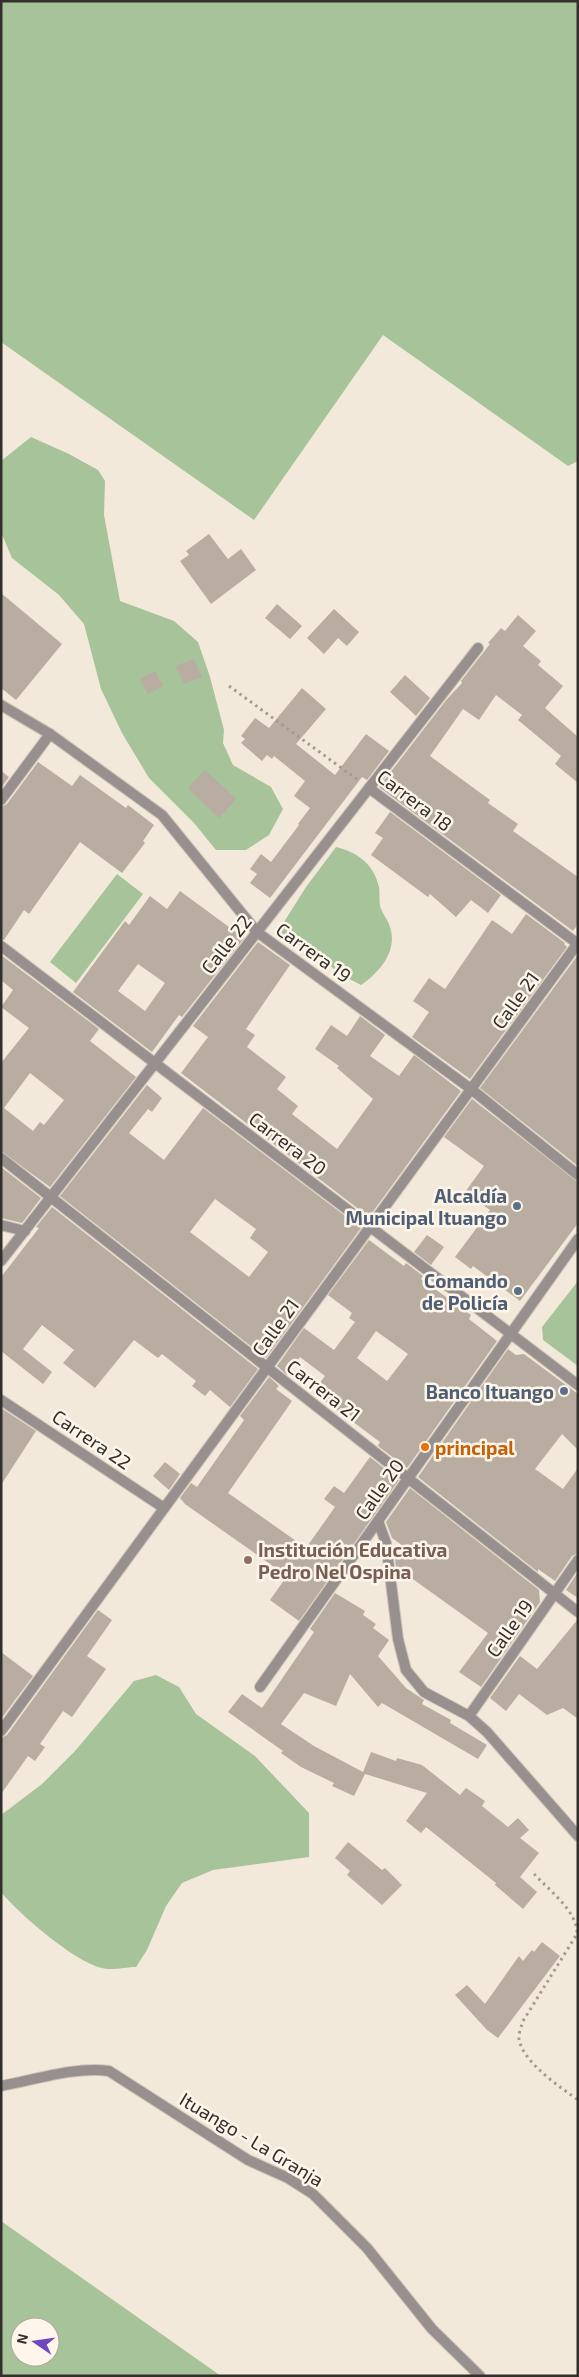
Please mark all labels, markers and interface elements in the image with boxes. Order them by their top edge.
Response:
street label: Carrera 18 [373,764,457,836]
street label: Calle 22 [196,910,256,978]
street label: Carrera 19 [272,917,356,987]
street label: Calle 21 [487,967,543,1033]
street label: Carrera 20 [245,1106,331,1180]
place label: Alcaldía Municipal Ituango [346,1184,507,1229]
marker: Alcaldía Municipal Ituango [511,1200,523,1212]
place label: Comando de Policía [422,1269,508,1314]
marker: Comando de Policía [512,1285,524,1297]
street label: Calle 21 [247,1294,303,1360]
street label: Carrera 21 [283,1354,365,1426]
place label: Banco Ituango [426,1380,554,1403]
marker: Banco Ituango [558,1385,570,1397]
street label: Carrera 22 [48,1404,136,1474]
place label: principal [435,1436,515,1459]
marker: principal [419,1441,431,1453]
street label: Calle 20 [350,1454,408,1524]
place label: Institución Educativa Pedro Nel Ospina [258,1538,447,1583]
marker: Institución Educativa Pedro Nel Ospina [242,1554,254,1566]
street label: Calle 19 [481,1595,537,1661]
street label: Ituango - La Granja [176,2087,328,2191]
north arrow [10,2317,60,2367]
text: N [12,2332,31,2346]

